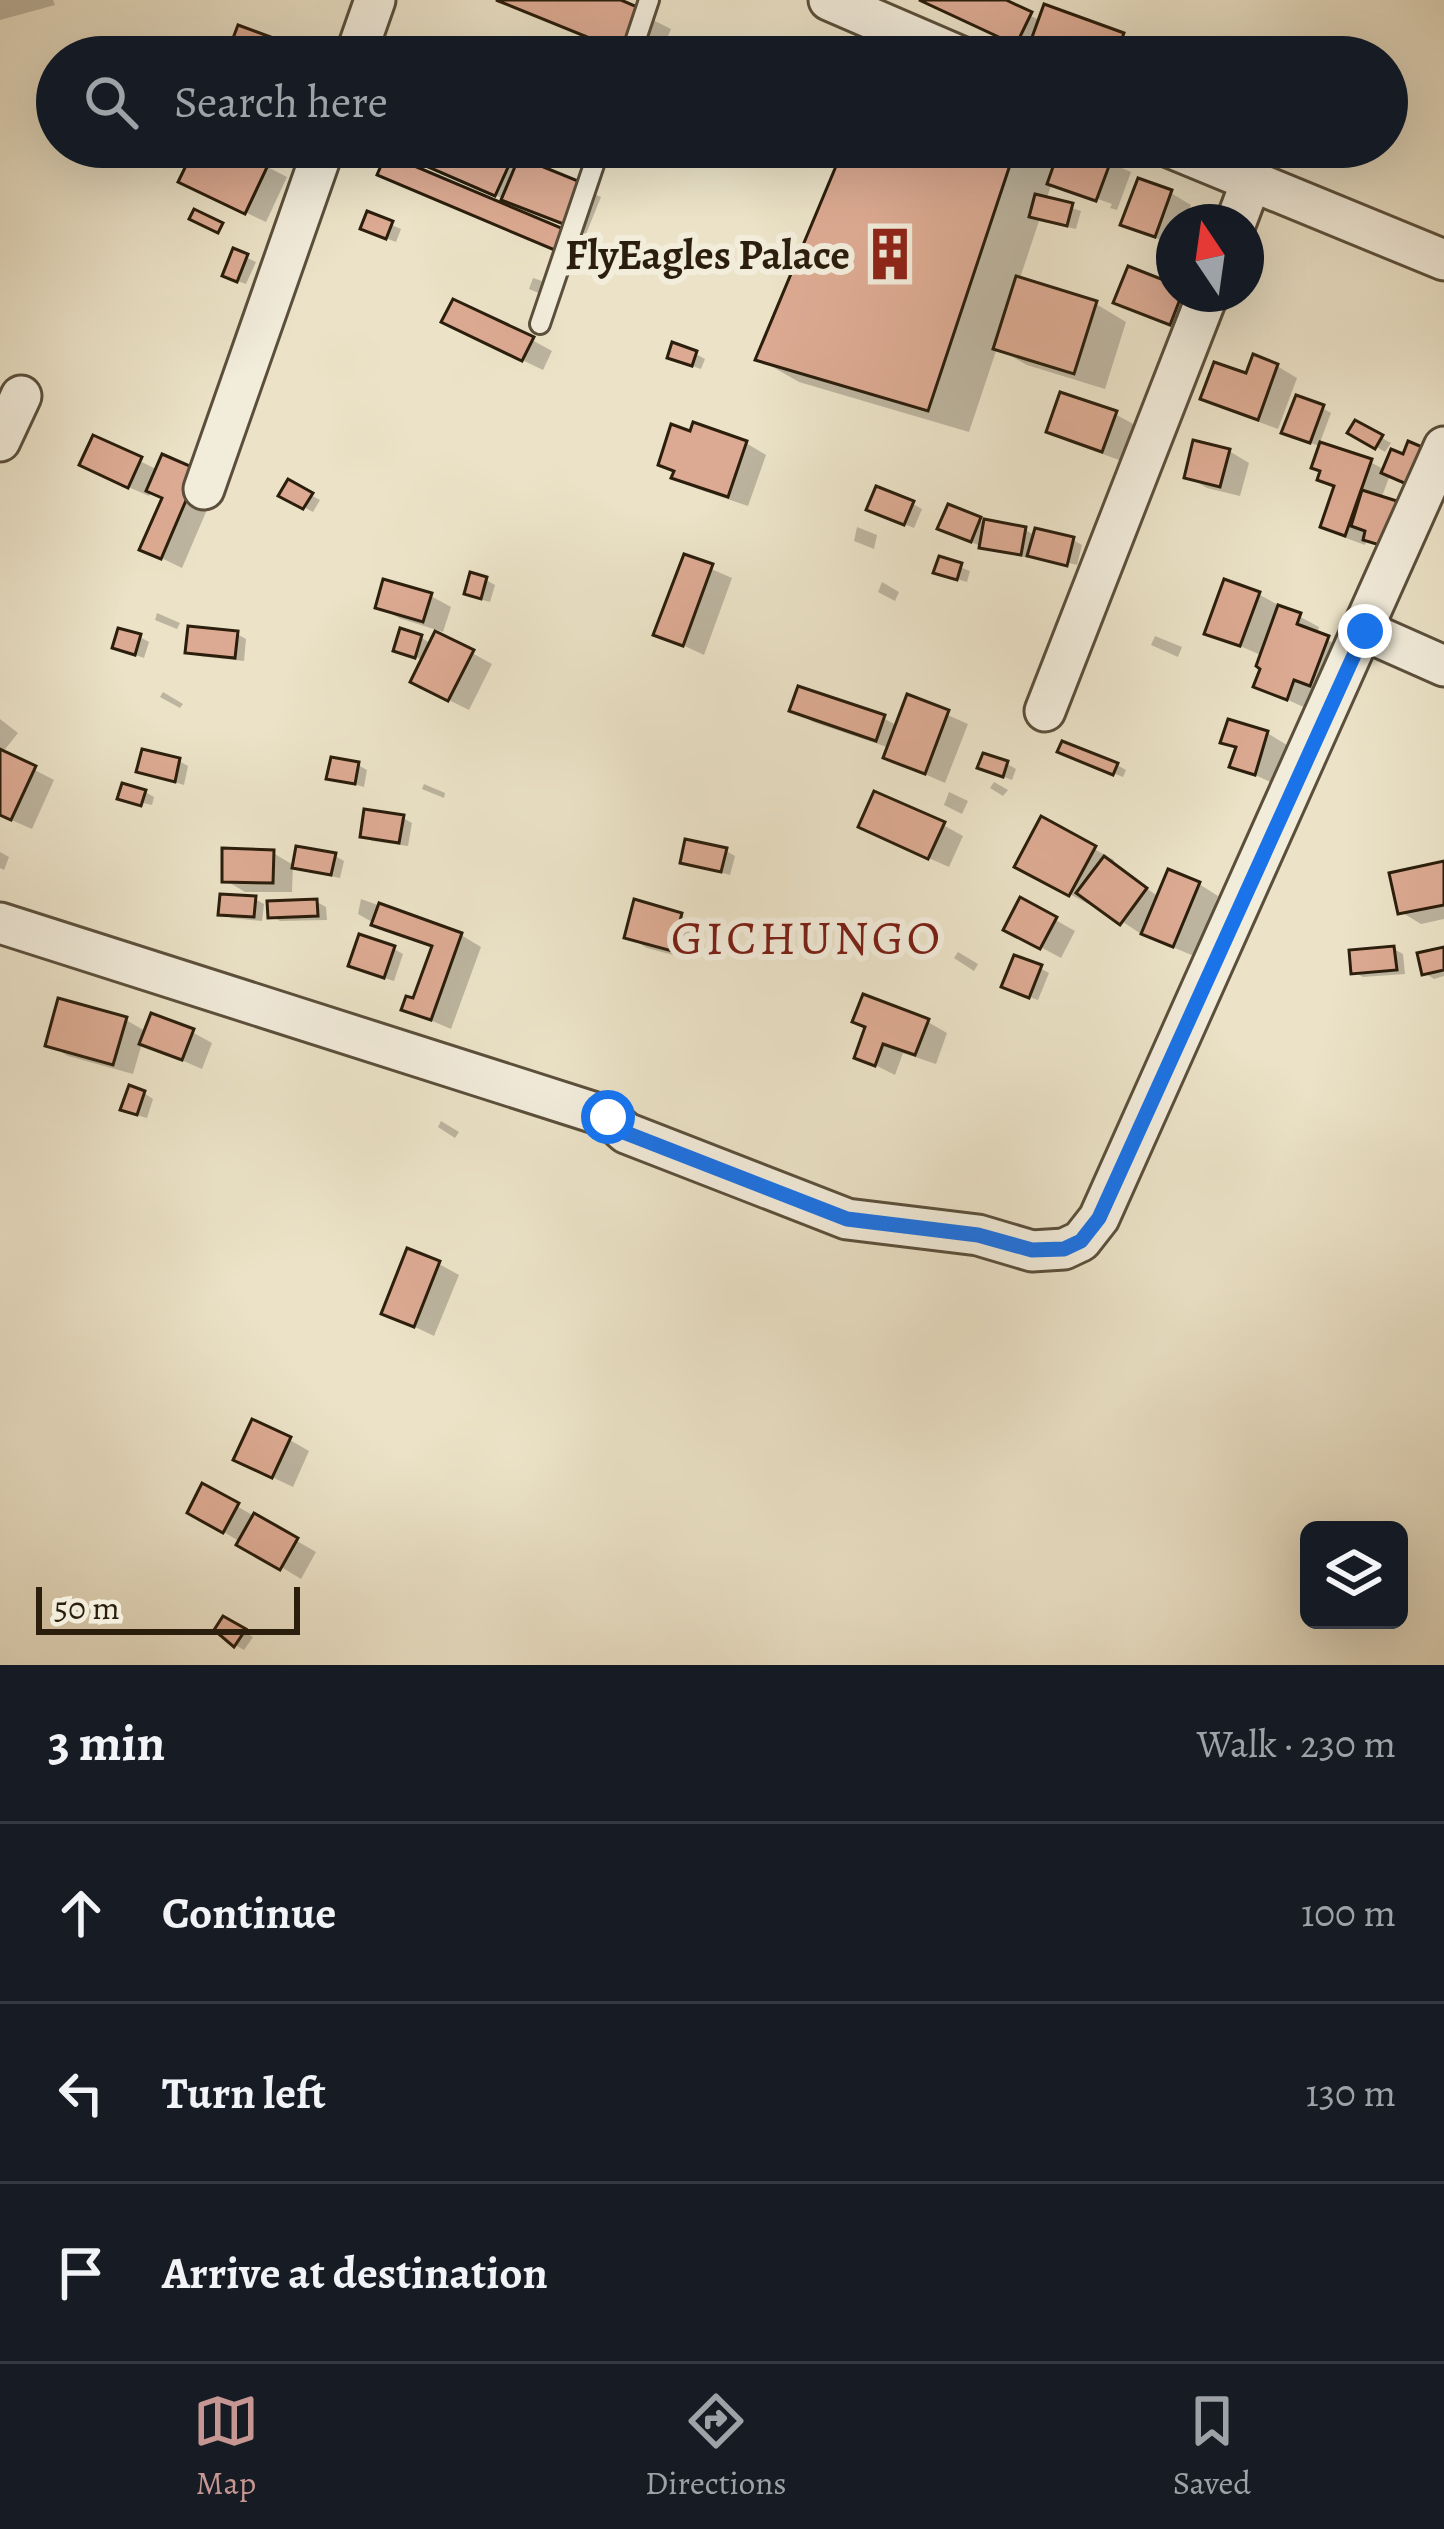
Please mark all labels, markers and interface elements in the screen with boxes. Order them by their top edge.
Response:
search box [36,36,1408,168]
icon: search [78,69,144,135]
text: Search here [174,71,388,133]
north arrow [1156,204,1264,312]
building icon: FlyEagles Palace [861,225,919,283]
place label: FlyEagles Palace [565,226,850,283]
route end [1338,604,1392,658]
district label: GICHUNGO [671,905,943,971]
route start [581,1090,635,1144]
map controls [1300,1521,1408,1629]
button: layers [1300,1521,1408,1629]
scale bar [36,1581,300,1634]
text: 50 m [54,1585,120,1630]
text: 3 min [48,1708,165,1778]
text: Walk · 230 m [1197,1717,1396,1770]
icon: ahead [48,1880,114,1946]
text: Continue [162,1882,336,1944]
text: 100 m [1301,1886,1396,1939]
icon: left [48,2060,114,2126]
text: Turn left [162,2062,326,2124]
text: 130 m [1305,2066,1396,2119]
icon: arrive [48,2240,114,2306]
text: Arrive at destination [162,2242,548,2304]
tab: Map [193,2388,259,2505]
tab: Directions [645,2388,787,2505]
tab: Saved [1173,2388,1251,2505]

